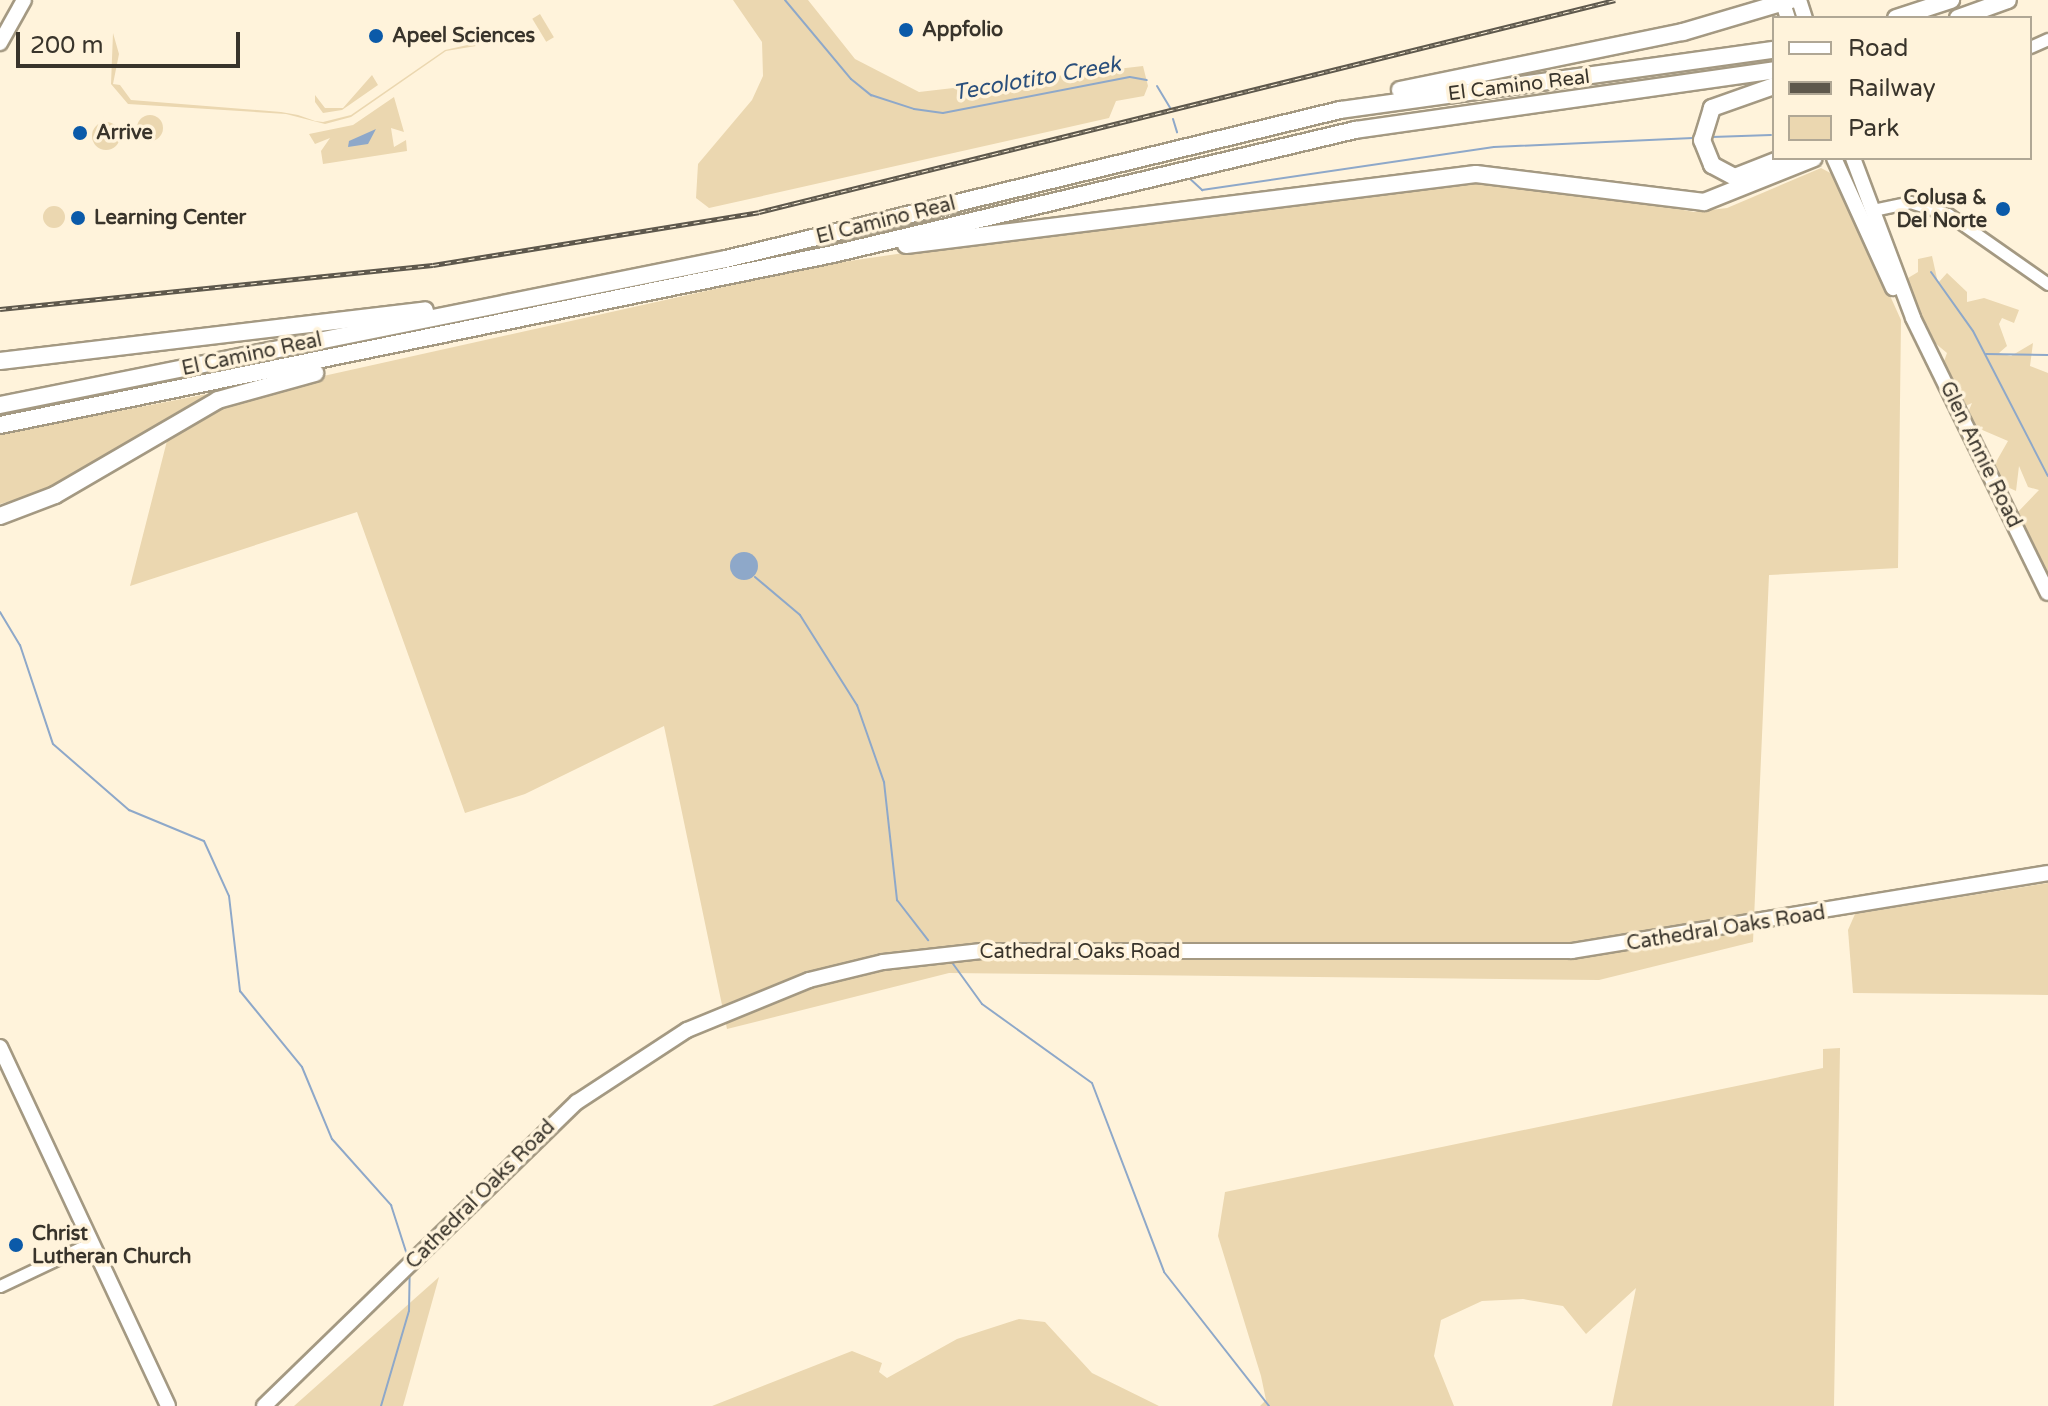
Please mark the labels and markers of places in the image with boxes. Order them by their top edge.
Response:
place label: Appfolio [922,18,1003,42]
marker: Appfolio [897,21,915,39]
place label: Apeel Sciences [392,24,535,48]
marker: Apeel Sciences [367,27,385,45]
place label: Arrive [96,121,153,145]
marker: Arrive [71,124,89,142]
place label: Colusa & Del Norte [1896,186,1987,233]
marker: Colusa & Del Norte [1994,200,2012,218]
place label: Learning Center [94,206,246,230]
marker: Learning Center [69,209,87,227]
place label: Christ Lutheran Church [32,1222,191,1269]
marker: Christ Lutheran Church [7,1236,25,1254]

